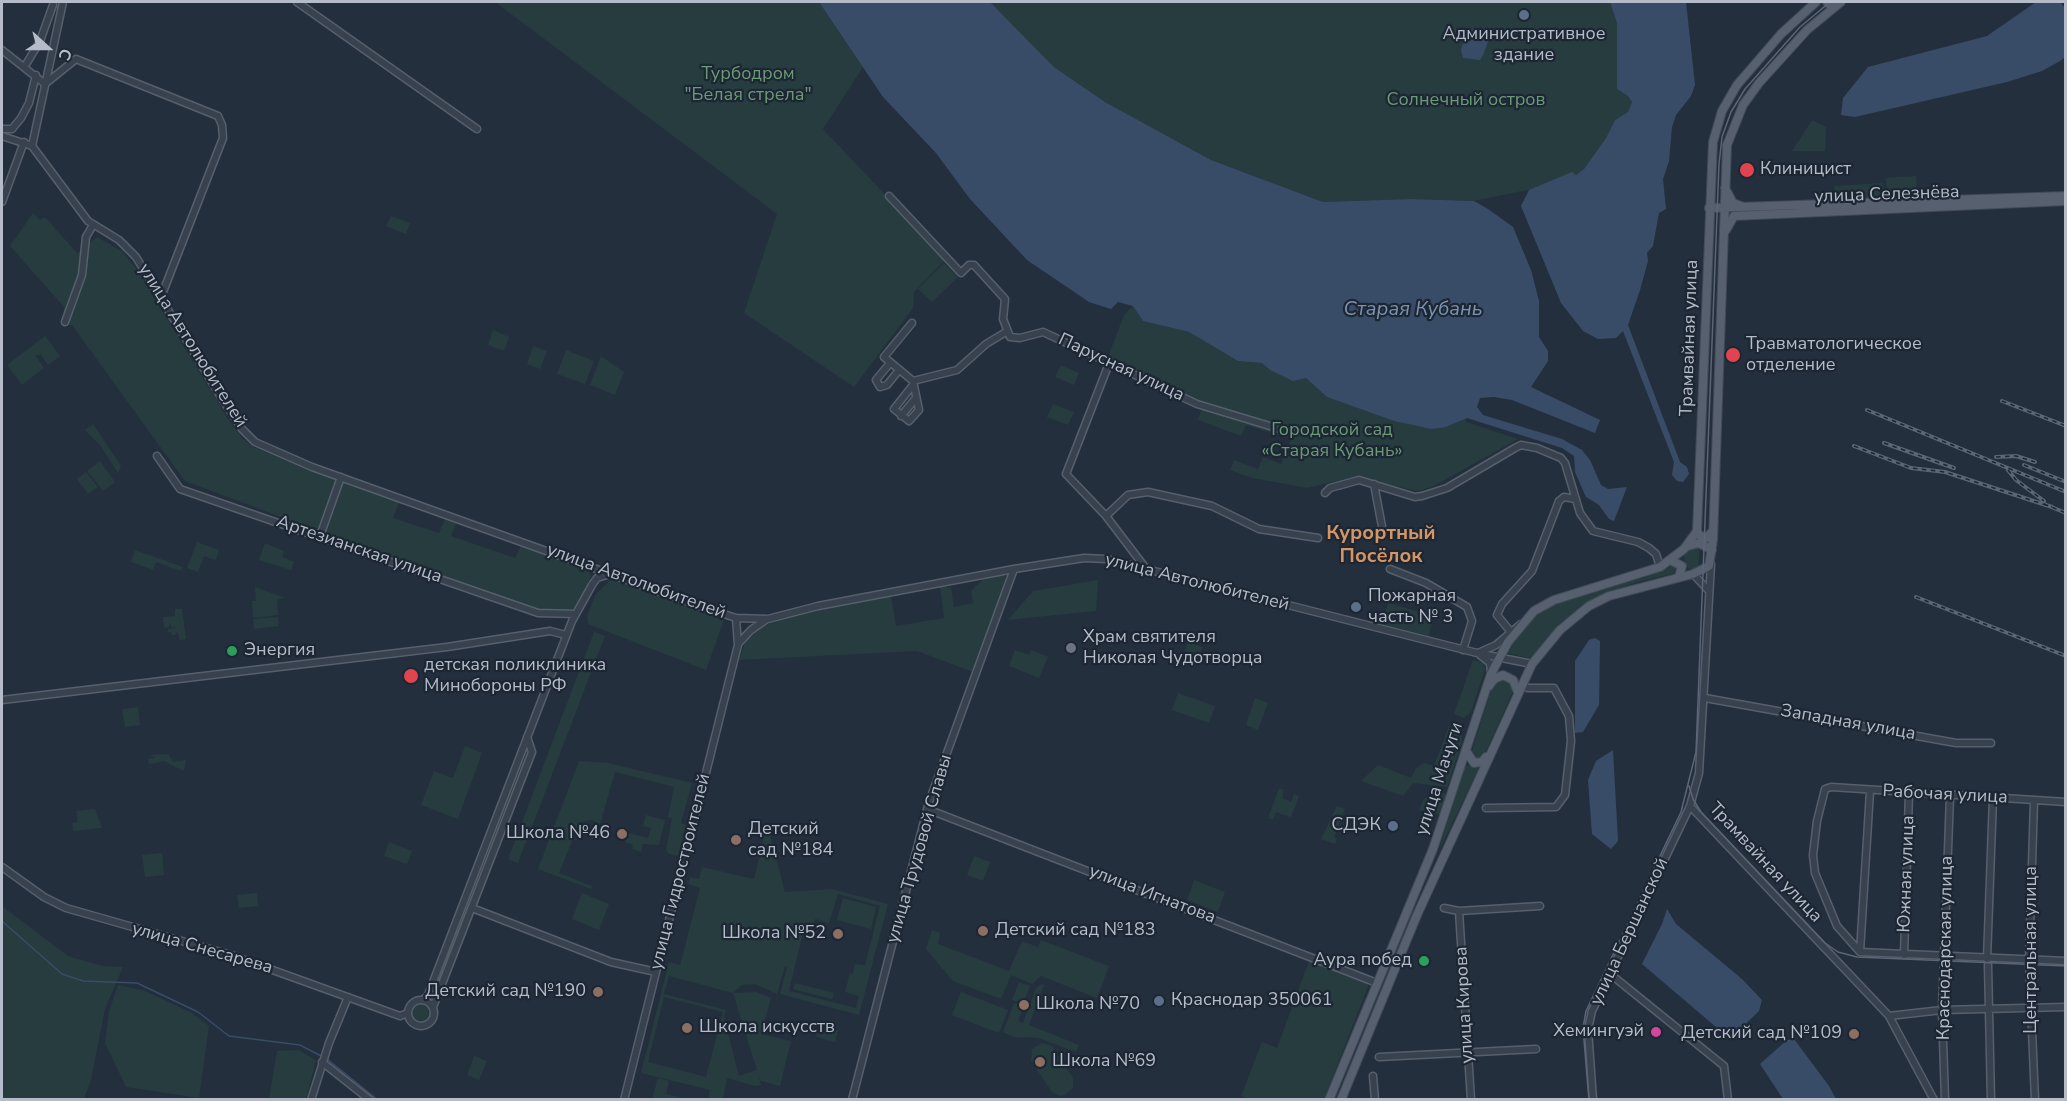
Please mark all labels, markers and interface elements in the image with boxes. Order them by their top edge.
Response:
marker: Административное здание [1517,8,1531,22]
north arrow [18,18,78,78]
place label: Административное здание [1443,24,1605,66]
text: С [53,45,77,63]
park label: Турбодром "Белая стрела" [684,64,812,106]
park label: Солнечный остров [1387,90,1545,112]
place label: Клиницист [1760,159,1851,181]
marker: Клиницист [1738,161,1756,179]
street label: улица Селезнёва [1814,182,1960,208]
street label: Трамвайная улица [1676,259,1704,417]
street label: улица Автолюбителей [133,260,251,432]
water label: Старая Кубань [1343,298,1483,322]
street label: Парусная улица [1055,329,1187,407]
place label: Травматологическое отделение [1746,334,1922,376]
marker: Травматологическое отделение [1724,346,1742,364]
park label: Городской сад «Старая Кубань» [1261,420,1403,462]
street label: Артезианская улица [273,512,445,588]
district label: Курортный Посёлок [1326,522,1436,569]
street label: улица Автолюбителей [543,540,729,624]
street label: улица Автолюбителей [1103,550,1291,616]
place label: Пожарная часть № 3 [1368,586,1456,628]
marker: Пожарная часть № 3 [1349,600,1363,614]
place label: Храм святителя Николая Чудотворца [1083,627,1262,670]
place label: Энергия [244,640,315,662]
marker: Храм святителя Николая Чудотворца [1064,641,1078,655]
marker: Энергия [225,644,239,658]
place label: детская поликлиника Минобороны РФ [424,655,606,698]
marker: детская поликлиника Минобороны РФ [402,667,420,685]
street label: Западная улица [1779,700,1917,746]
street label: улица Мачуги [1412,720,1468,838]
street label: улица Трудовой Славы [883,752,957,946]
street label: улица Гидростроителей [646,772,716,972]
street label: Рабочая улица [1882,781,2008,809]
street label: Трамвайная улица [1704,798,1826,928]
place label: СДЭК [1331,815,1381,837]
street label: Южная улица [1894,815,1920,933]
place label: Детский сад №184 [748,819,833,862]
marker: СДЭК [1386,819,1400,833]
place label: Школа №46 [506,823,610,845]
marker: Школа №46 [615,827,629,841]
marker: Детский сад №184 [729,833,743,847]
street label: улица Бершанской [1586,855,1674,1009]
street label: Краснодарская улица [1934,856,1958,1040]
street label: улица Игнатова [1086,861,1218,929]
street label: Центральная улица [2021,866,2043,1034]
street label: улица Снесарева [129,919,275,979]
place label: Детский сад №183 [995,920,1156,942]
place label: Школа №52 [722,923,826,945]
marker: Детский сад №183 [976,924,990,938]
marker: Школа №52 [831,927,845,941]
street label: улица Кирова [1451,946,1479,1064]
place label: Аура побед [1314,950,1412,972]
marker: Аура побед [1417,954,1431,968]
place label: Детский сад №190 [425,981,586,1003]
marker: Детский сад №190 [591,985,605,999]
place label: Краснодар 350061 [1171,990,1333,1012]
place label: Школа №70 [1036,994,1140,1016]
marker: Краснодар 350061 [1152,994,1166,1008]
marker: Школа №70 [1017,998,1031,1012]
place label: Школа искусств [699,1017,835,1039]
marker: Школа искусств [680,1021,694,1035]
place label: Хемингуэй [1553,1021,1644,1043]
place label: Детский сад №109 [1681,1023,1842,1045]
marker: Хемингуэй [1649,1025,1663,1039]
marker: Детский сад №109 [1847,1027,1861,1041]
place label: Школа №69 [1052,1051,1156,1073]
marker: Школа №69 [1033,1055,1047,1069]

